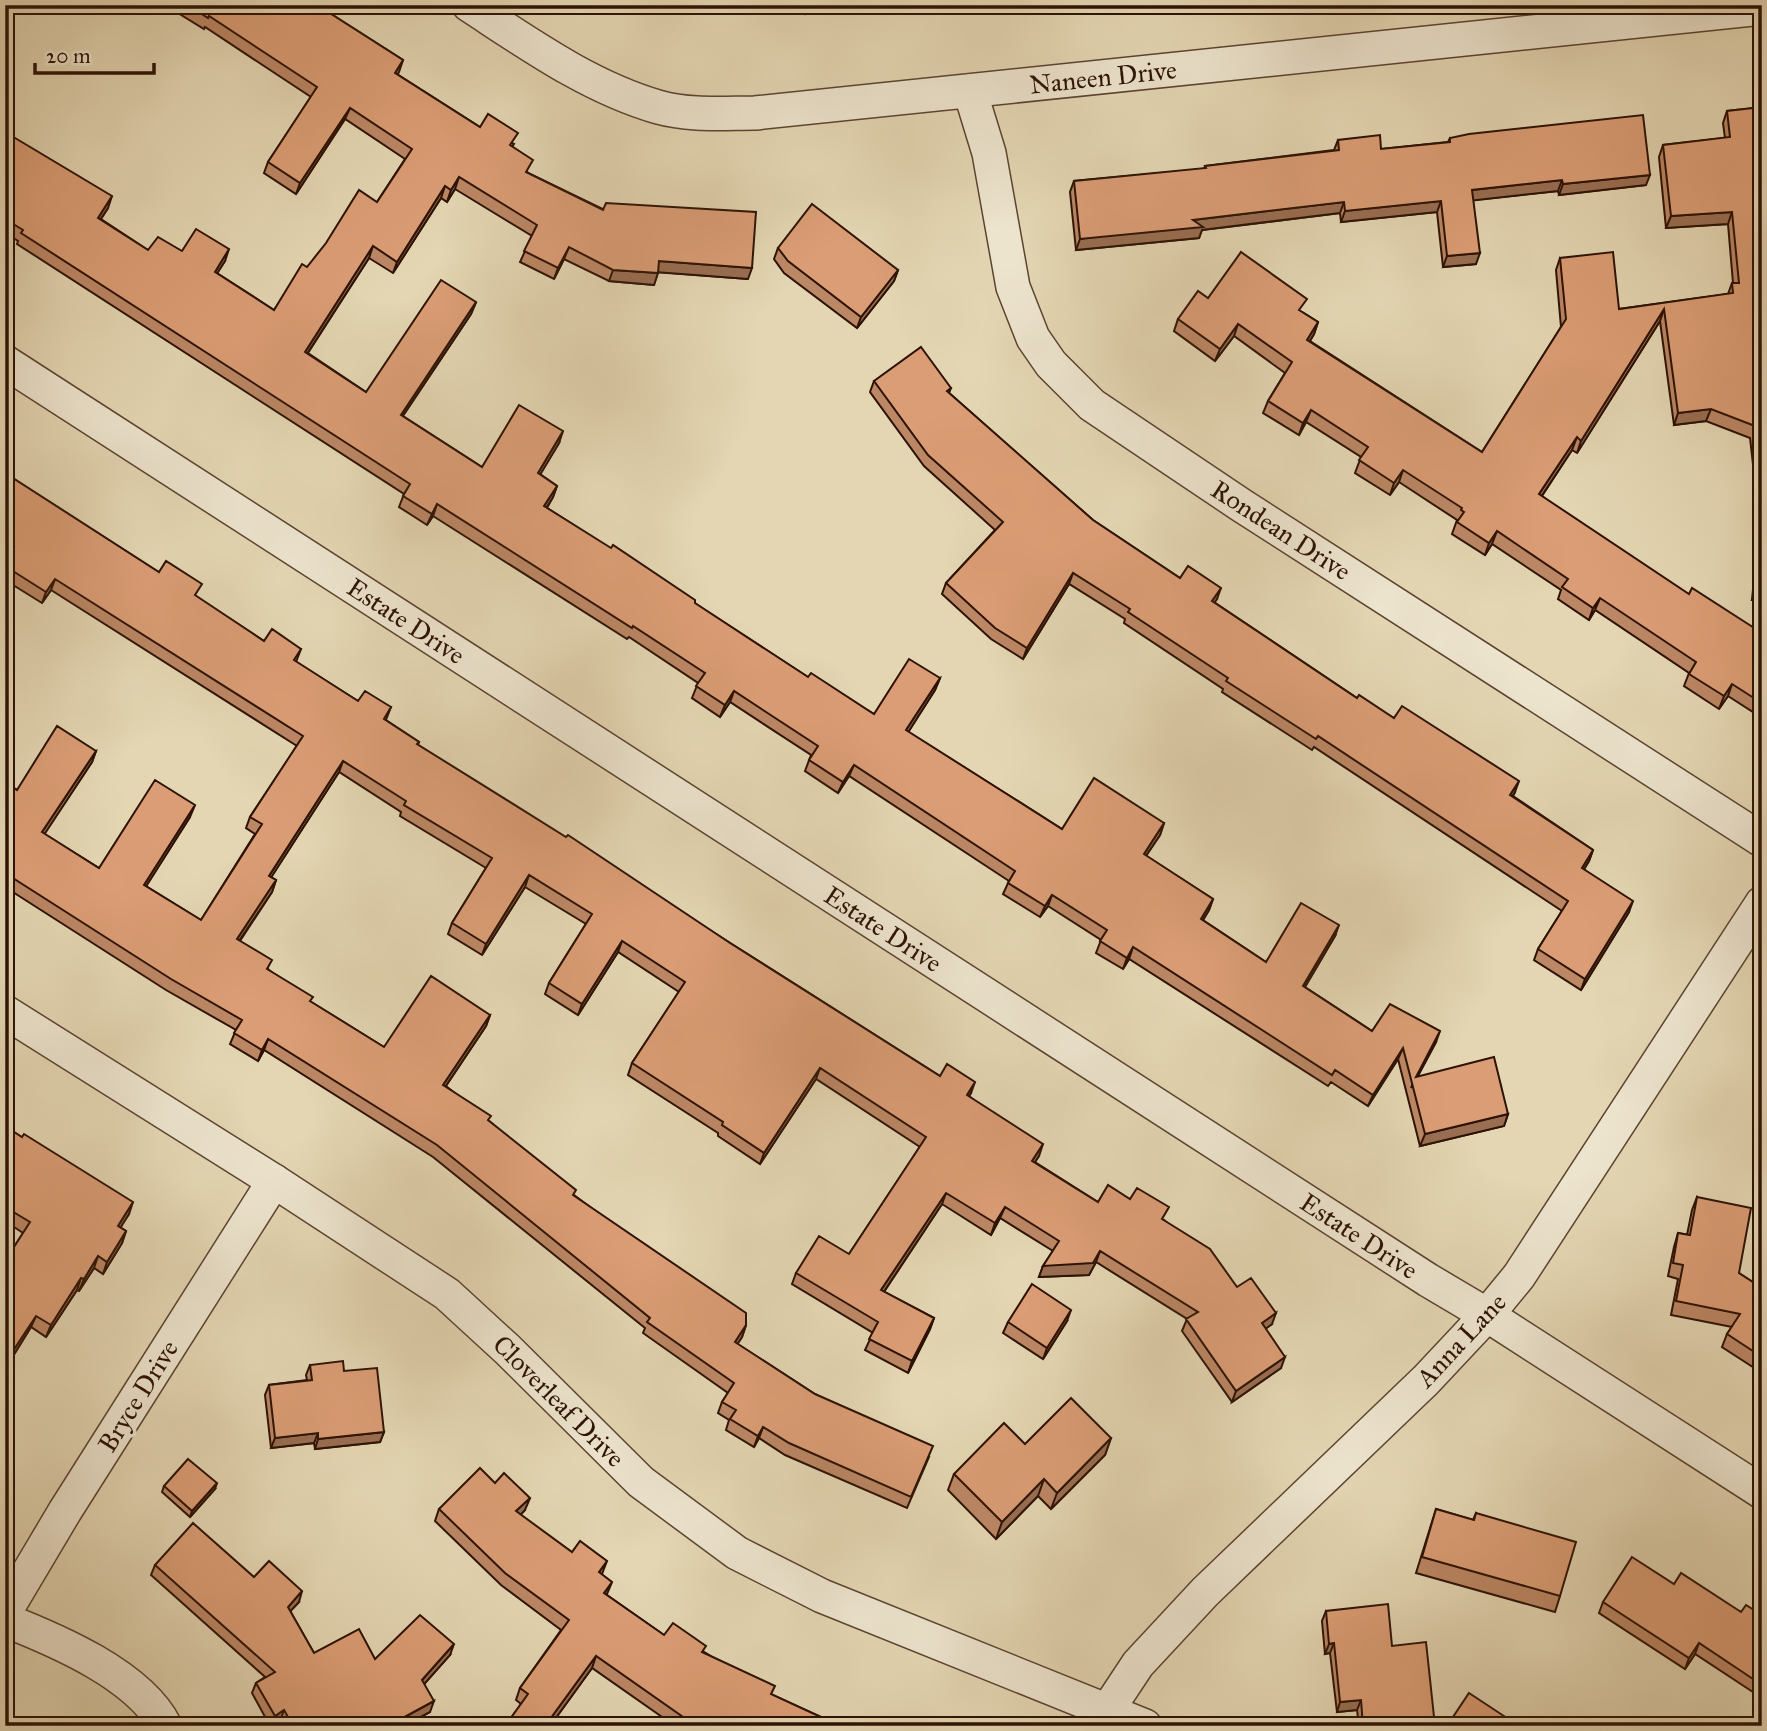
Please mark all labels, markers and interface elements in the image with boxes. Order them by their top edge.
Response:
scale bar [35,32,154,76]
text: 20 m [46,43,91,69]
street label: Naneen Drive [1028,53,1178,101]
street label: Rondean Drive [1205,473,1357,587]
street label: Estate Drive [341,571,471,671]
street label: Estate Drive [818,879,948,979]
street label: Estate Drive [1294,1186,1424,1286]
street label: Anna Lane [1409,1286,1513,1395]
street label: Cloverleaf Drive [486,1328,632,1474]
street label: Bryce Drive [91,1334,185,1458]

